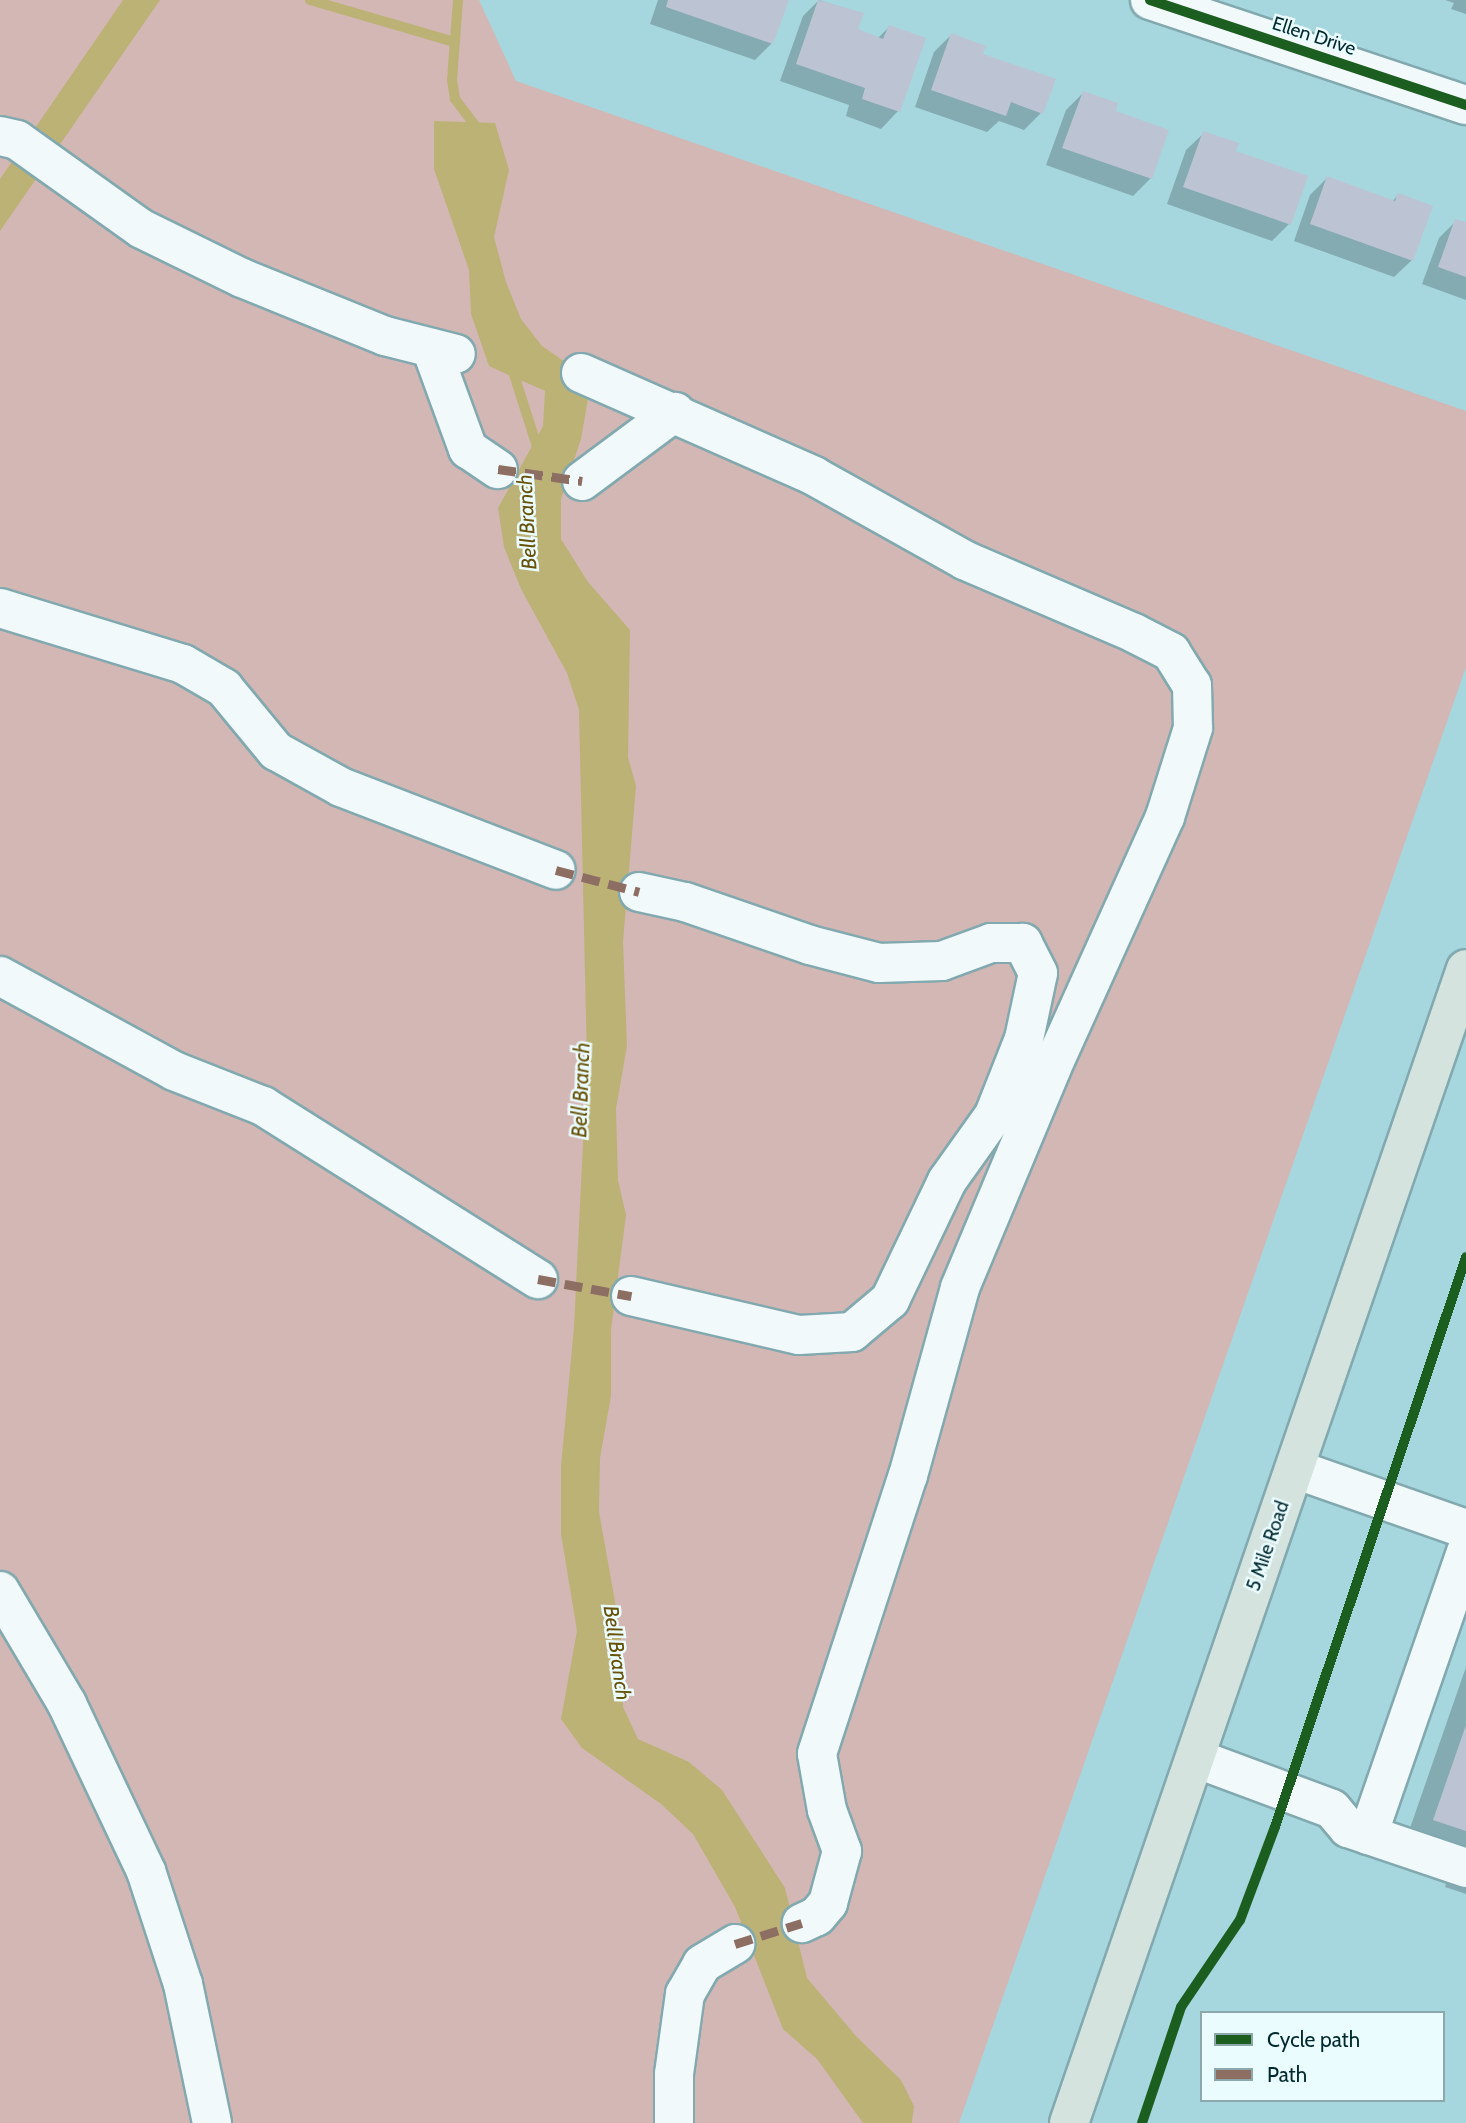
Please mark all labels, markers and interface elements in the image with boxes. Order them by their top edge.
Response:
street label: Ellen Drive [1269,12,1359,60]
water label: Bell Branch [512,474,542,570]
water label: Bell Branch [567,1042,595,1138]
street label: 5 Mile Road [1242,1498,1294,1594]
water label: Bell Branch [598,1604,636,1702]
legend [1200,2011,1445,2102]
text: Cycle path [1267,2027,1360,2052]
text: Path [1267,2062,1307,2087]

